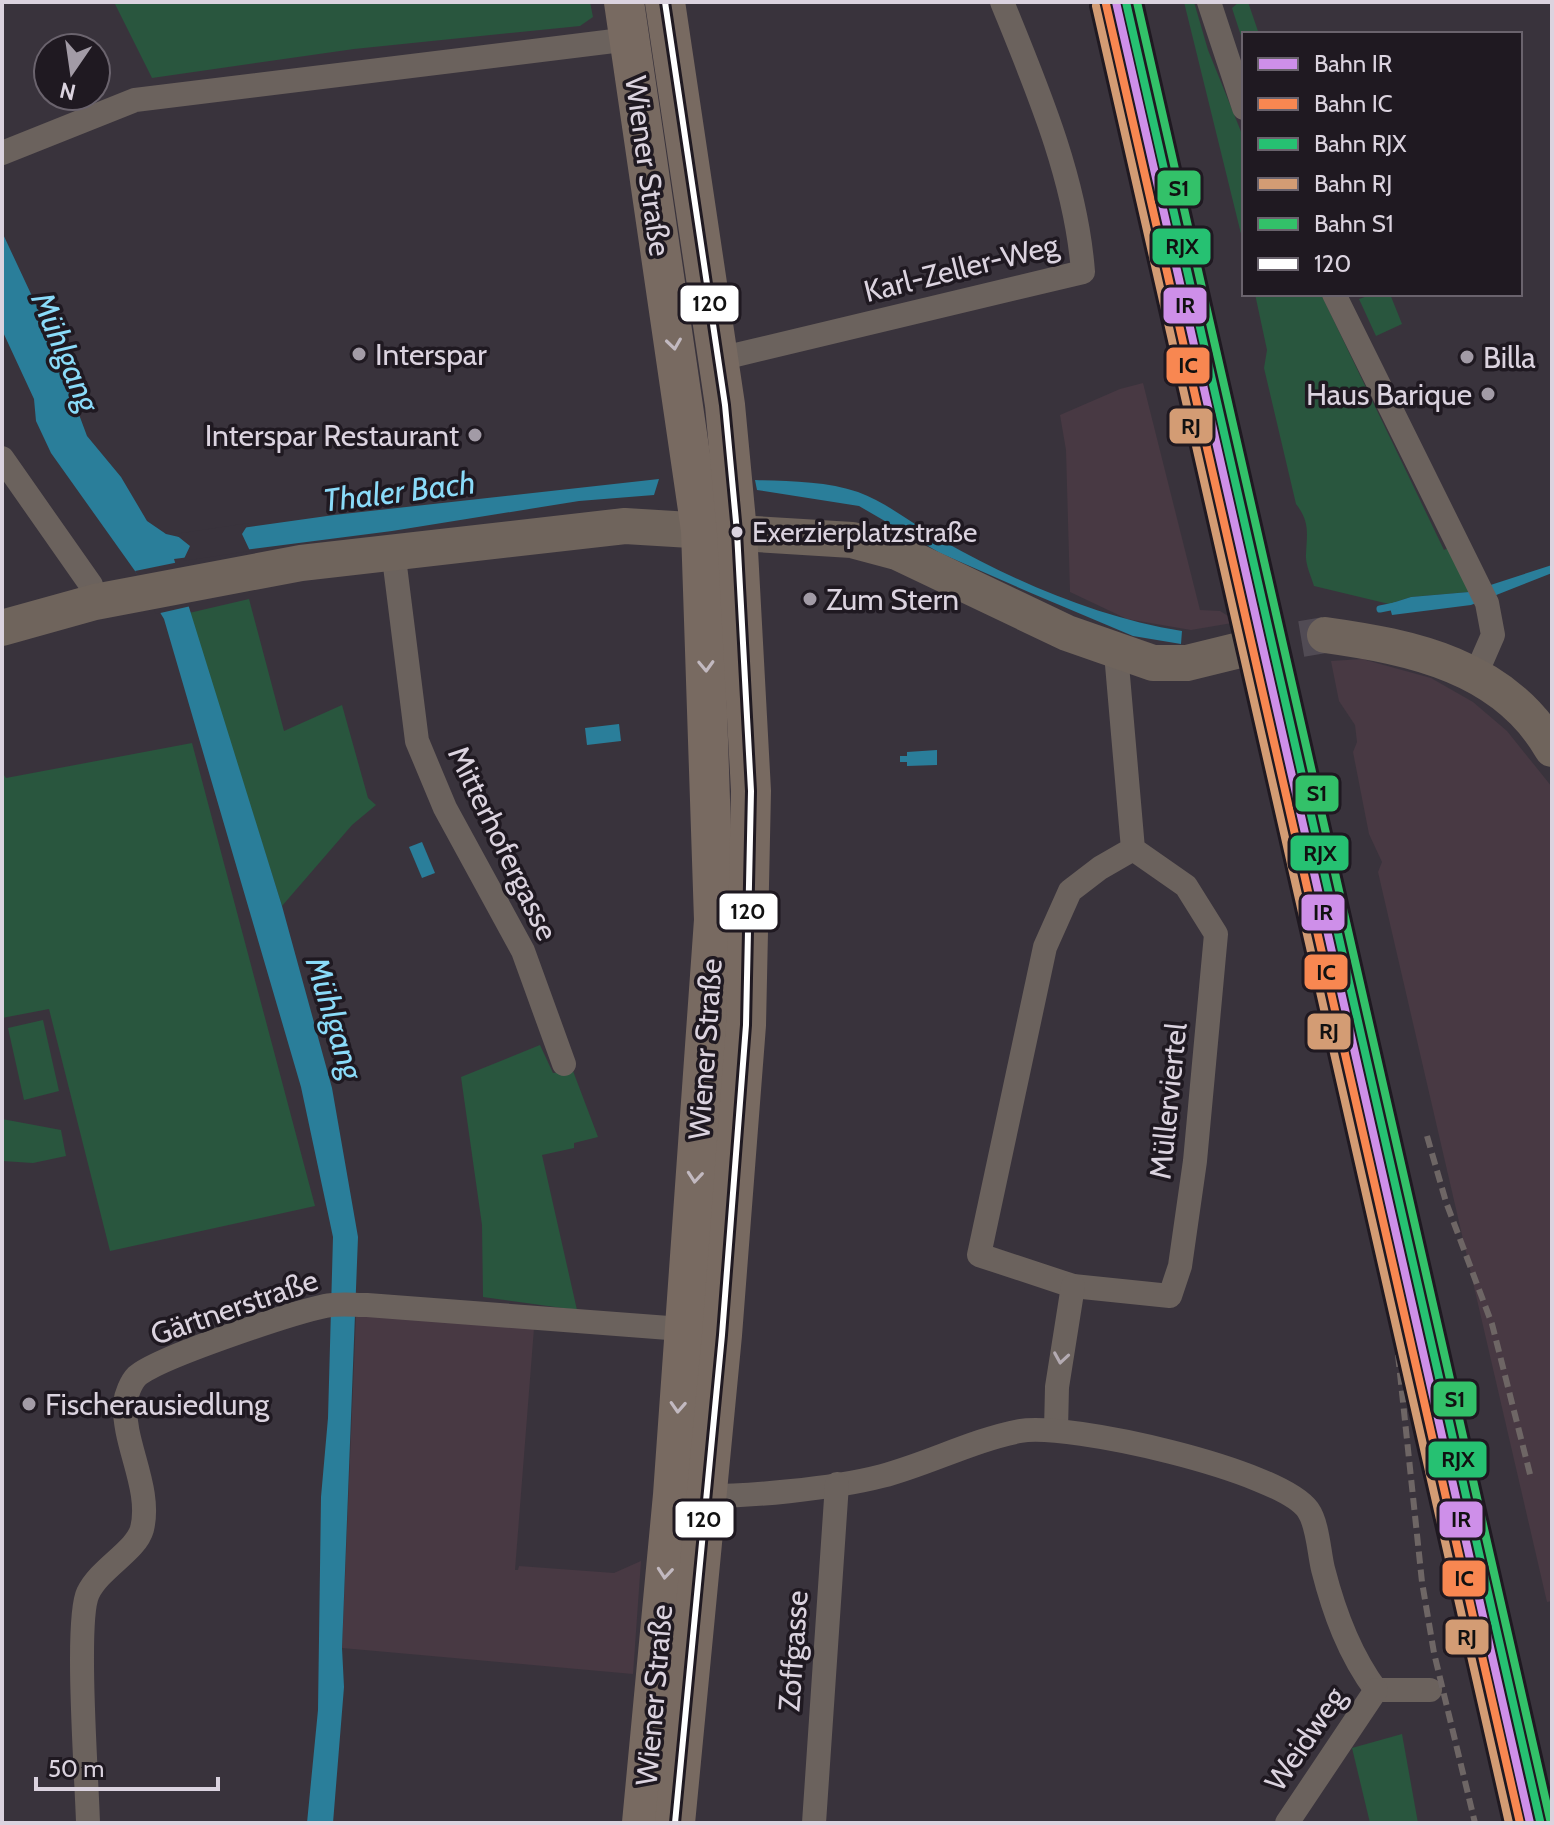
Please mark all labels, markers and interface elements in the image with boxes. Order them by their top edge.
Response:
north arrow [32,32,112,112]
legend [1242,32,1522,296]
text: Bahn IR [1314,49,1393,78]
street label: Wiener Straße [617,73,679,259]
text: N [57,76,78,106]
text: Bahn IC [1314,89,1393,118]
text: Bahn RJX [1314,129,1407,158]
line badge: S1 [1156,169,1202,207]
text: Bahn RJ [1314,169,1392,198]
text: S1 [1169,175,1189,202]
text: Bahn S1 [1314,209,1394,238]
street label: Karl-Zeller-Weg [860,226,1063,310]
line badge: RJX [1151,227,1212,266]
text: RJX [1165,233,1199,260]
text: 120 [1314,249,1351,278]
line badge: 120 [679,284,740,323]
water label: Mühlgang [23,285,109,419]
line badge: IR [1162,286,1208,325]
text: 120 [692,290,728,317]
text: IR [1175,292,1195,319]
place label: Interspar [375,336,487,373]
one-way arrow [665,337,682,351]
place label: Billa [1483,339,1536,376]
marker: Interspar [350,345,368,363]
line badge: IC [1165,346,1211,385]
marker: Billa [1458,348,1476,366]
text: IC [1178,352,1198,379]
place label: Haus Barique [1306,376,1472,413]
marker: Haus Barique [1479,385,1497,403]
line badge: RJ [1168,407,1214,445]
text: RJ [1181,413,1201,440]
place label: Interspar Restaurant [205,417,459,454]
marker: Interspar Restaurant [466,426,484,444]
water label: Thaler Bach [321,462,477,520]
place label: Exerzierplatzstraße [752,515,977,549]
marker: Exerzierplatzstraße [729,524,745,540]
place label: Zum Stern [826,581,959,618]
marker: Zum Stern [801,590,819,608]
one-way arrow [698,660,715,673]
street label: Mitterhofergasse [440,740,566,946]
line badge: S1 [1294,774,1340,813]
text: S1 [1307,780,1327,807]
line badge: RJX [1289,834,1350,872]
text: RJX [1303,840,1337,867]
line badge: 120 [718,892,779,931]
line badge: IR [1300,893,1346,932]
text: 120 [730,898,766,925]
text: IR [1313,899,1333,926]
water label: Mühlgang [298,951,372,1085]
line badge: IC [1303,953,1349,991]
street label: Wiener Straße [680,957,730,1141]
text: IC [1316,959,1336,986]
line badge: RJ [1306,1012,1352,1051]
text: RJ [1319,1018,1339,1045]
street label: Müllerviertel [1141,1021,1195,1181]
one-way arrow [687,1171,704,1184]
street label: Gärtnerstraße [145,1261,323,1353]
one-way arrow [1054,1351,1071,1365]
line badge: S1 [1432,1380,1478,1418]
place label: Fischerausiedlung [45,1386,270,1423]
text: S1 [1445,1386,1465,1413]
marker: Fischerausiedlung [20,1395,38,1413]
one-way arrow [670,1401,687,1414]
line badge: RJX [1427,1440,1488,1479]
text: RJX [1441,1446,1475,1473]
line badge: 120 [674,1500,735,1539]
line badge: IR [1438,1500,1484,1539]
text: 120 [686,1506,722,1533]
text: IR [1451,1506,1471,1533]
line badge: IC [1441,1559,1487,1598]
text: IC [1454,1565,1474,1592]
one-way arrow [657,1567,674,1580]
street label: Zoffgasse [770,1589,816,1713]
street label: Wiener Straße [628,1603,680,1787]
line badge: RJ [1444,1618,1490,1656]
text: RJ [1457,1624,1477,1651]
street label: Weidweg [1257,1679,1354,1798]
scale bar [36,1741,218,1791]
text: 50 m [48,1754,104,1783]

